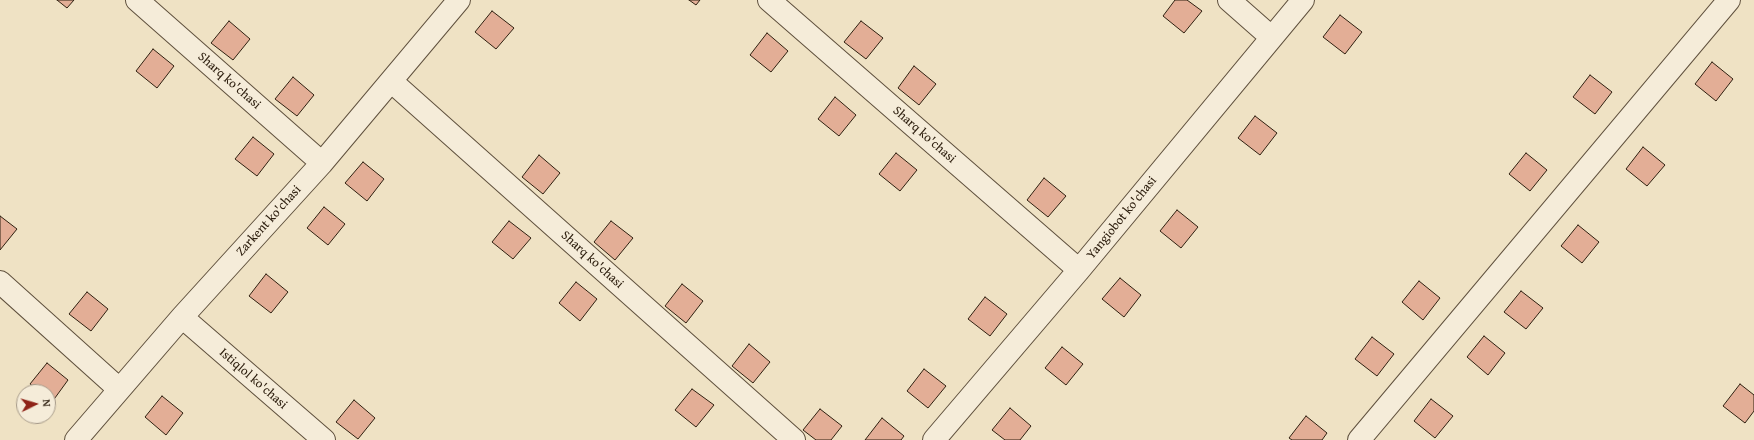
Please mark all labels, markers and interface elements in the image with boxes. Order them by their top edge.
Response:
street label: Sharq ko'chasi [194,49,264,113]
street label: Sharq ko'chasi [889,103,959,167]
street label: Yangiobot ko'chasi [1084,173,1160,263]
street label: Zarkent ko'chasi [233,182,305,260]
street label: Sharq ko'chasi [558,228,626,292]
street label: Istiqlol ko'chasi [216,345,290,413]
north arrow [16,384,56,424]
text: N [39,399,55,407]

